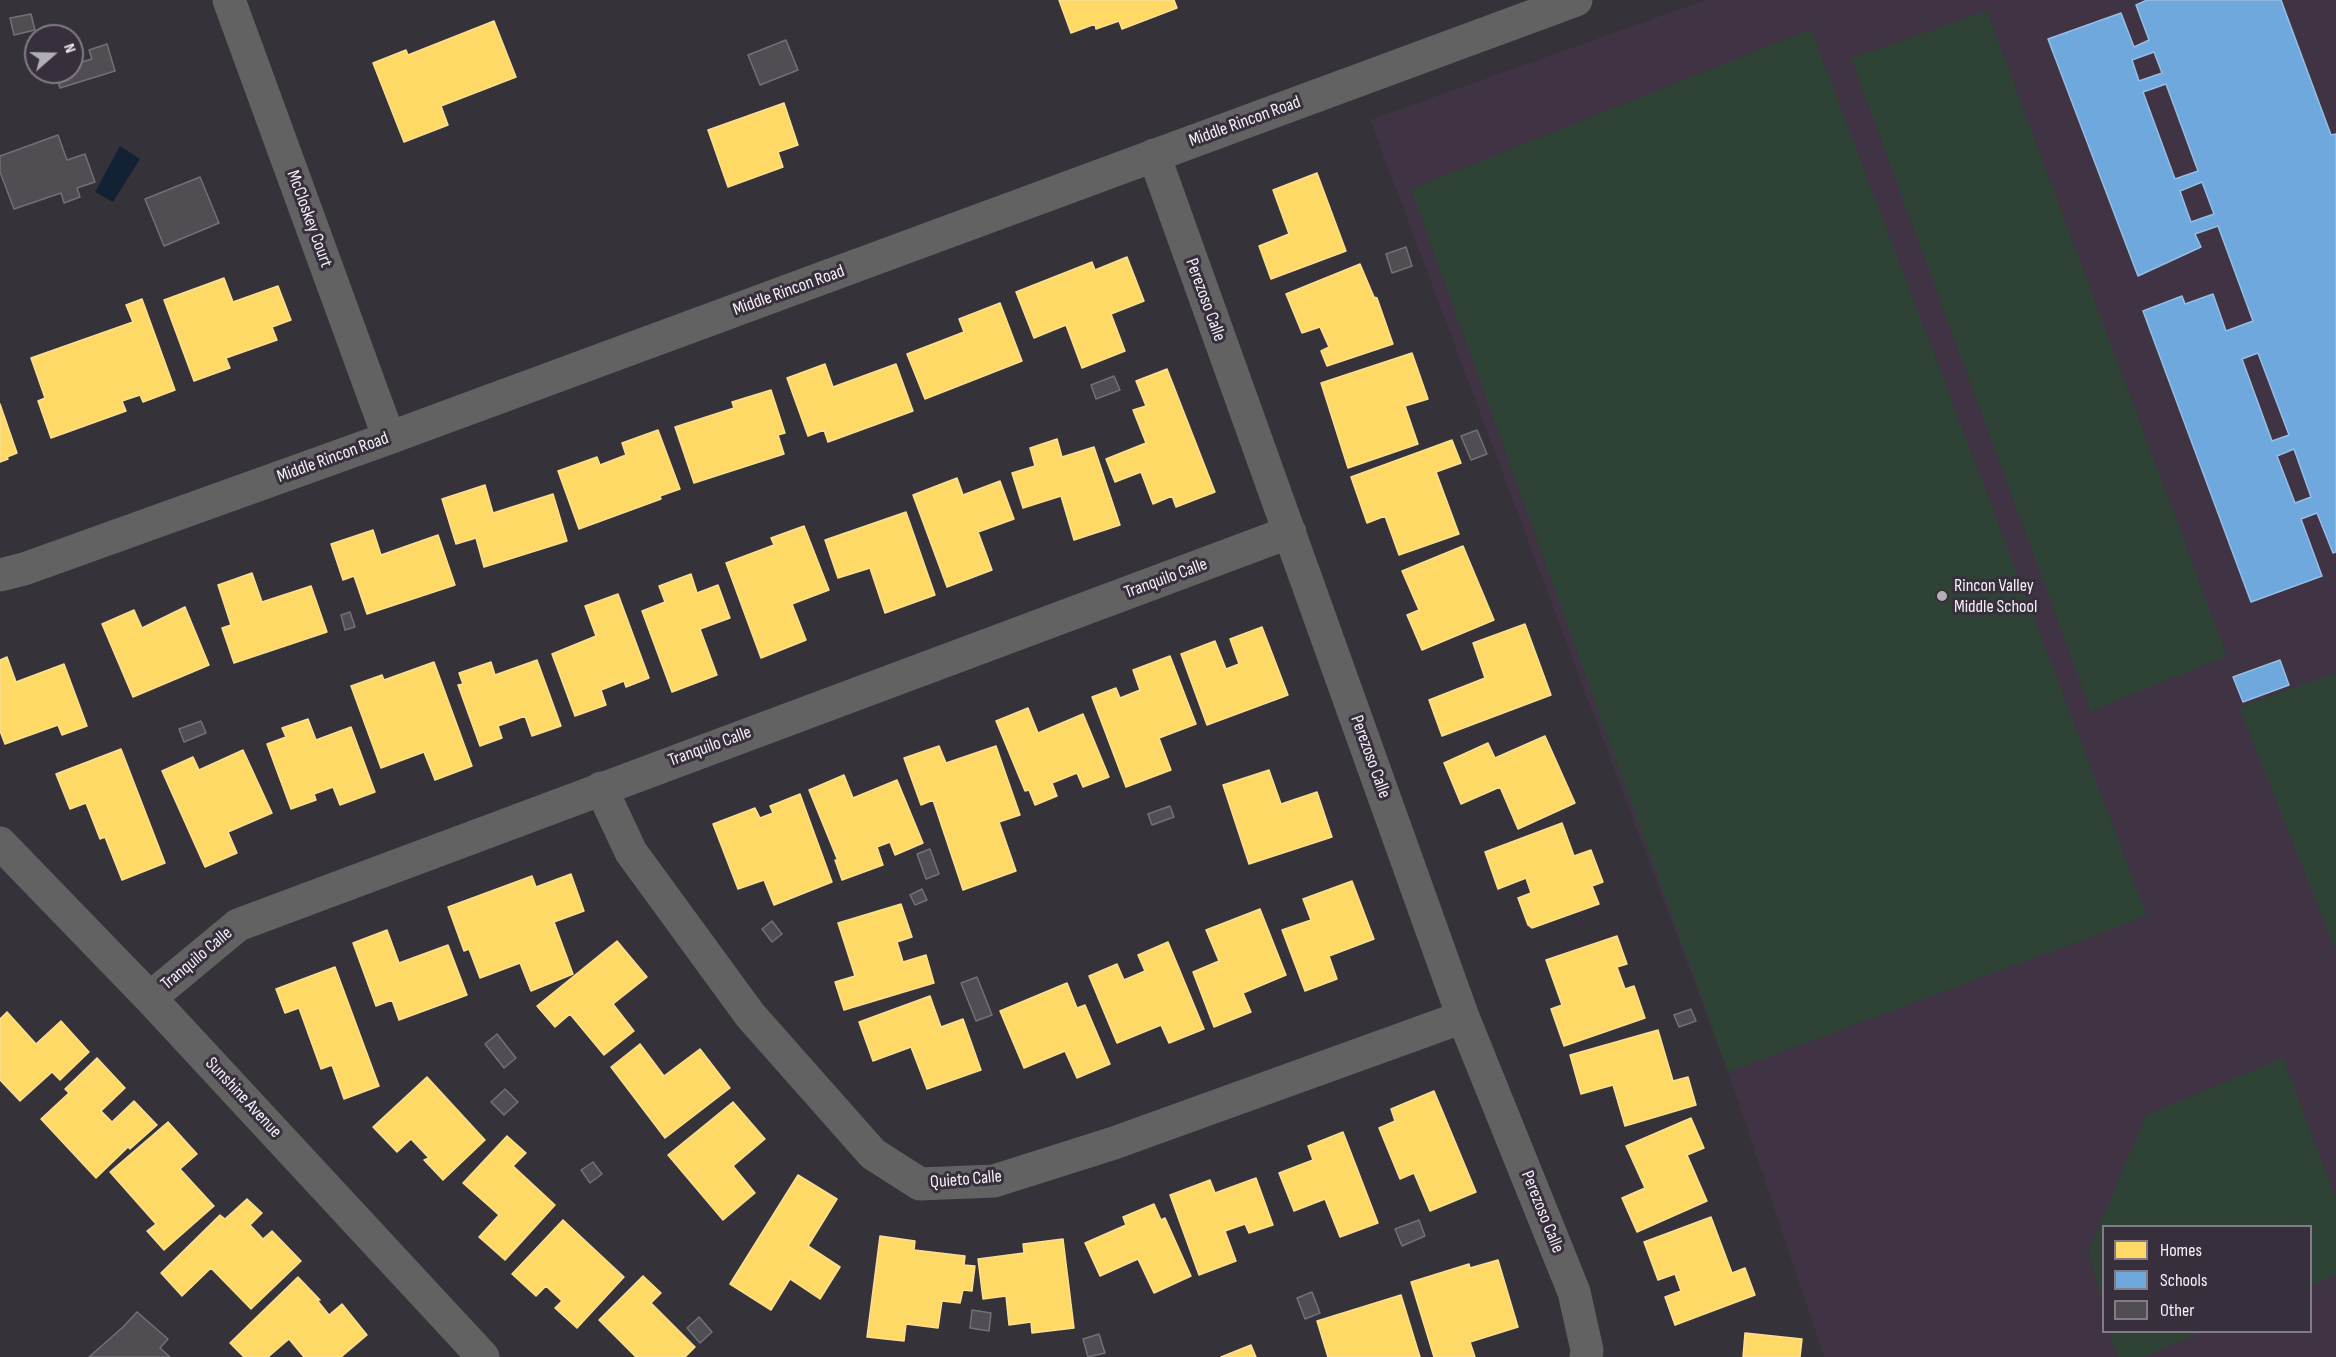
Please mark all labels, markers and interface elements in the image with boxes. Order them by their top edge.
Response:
north arrow [24,24,84,84]
text: N [59,41,80,56]
street label: Middle Rincon Road [1186,92,1304,152]
street label: McCloskey Court [281,167,337,271]
street label: Perezoso Calle [1180,256,1230,344]
street label: Middle Rincon Road [730,261,848,321]
street label: Middle Rincon Road [274,428,392,488]
street label: Tranquilo Calle [1122,554,1210,604]
place label: Rincon Valley Middle School [1954,575,2037,618]
marker: Rincon Valley Middle School [1935,589,1949,603]
street label: Perezoso Calle [1345,713,1395,801]
street label: Tranquilo Calle [666,722,754,772]
street label: Tranquilo Calle [157,923,237,995]
street label: Sunshine Avenue [200,1053,286,1143]
street label: Quieto Calle [929,1166,1003,1194]
street label: Perezoso Calle [1516,1168,1568,1256]
legend [2102,1225,2312,1333]
text: Homes [2160,1240,2202,1261]
text: Schools [2160,1270,2207,1291]
text: Other [2160,1300,2194,1321]

